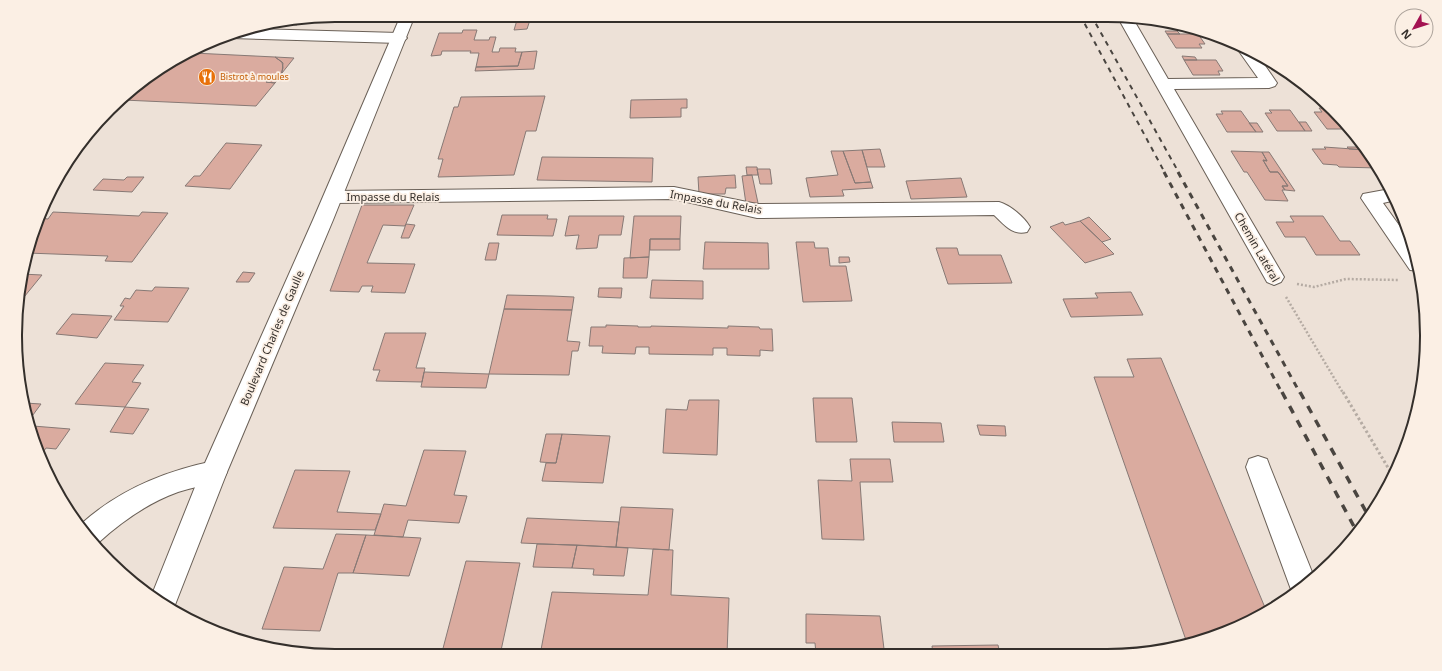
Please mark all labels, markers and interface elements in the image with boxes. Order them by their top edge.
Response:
north arrow [1394,8,1434,48]
text: N [1397,26,1414,43]
restaurant icon: Bistrot à moules [197,67,217,87]
place label: Bistrot à moules [220,70,289,83]
street label: Impasse du Relais [669,186,763,217]
street label: Impasse du Relais [346,189,440,204]
street label: Chemin Latéral [1231,209,1283,284]
street label: Boulevard Charles de Gaulle [236,268,307,408]

